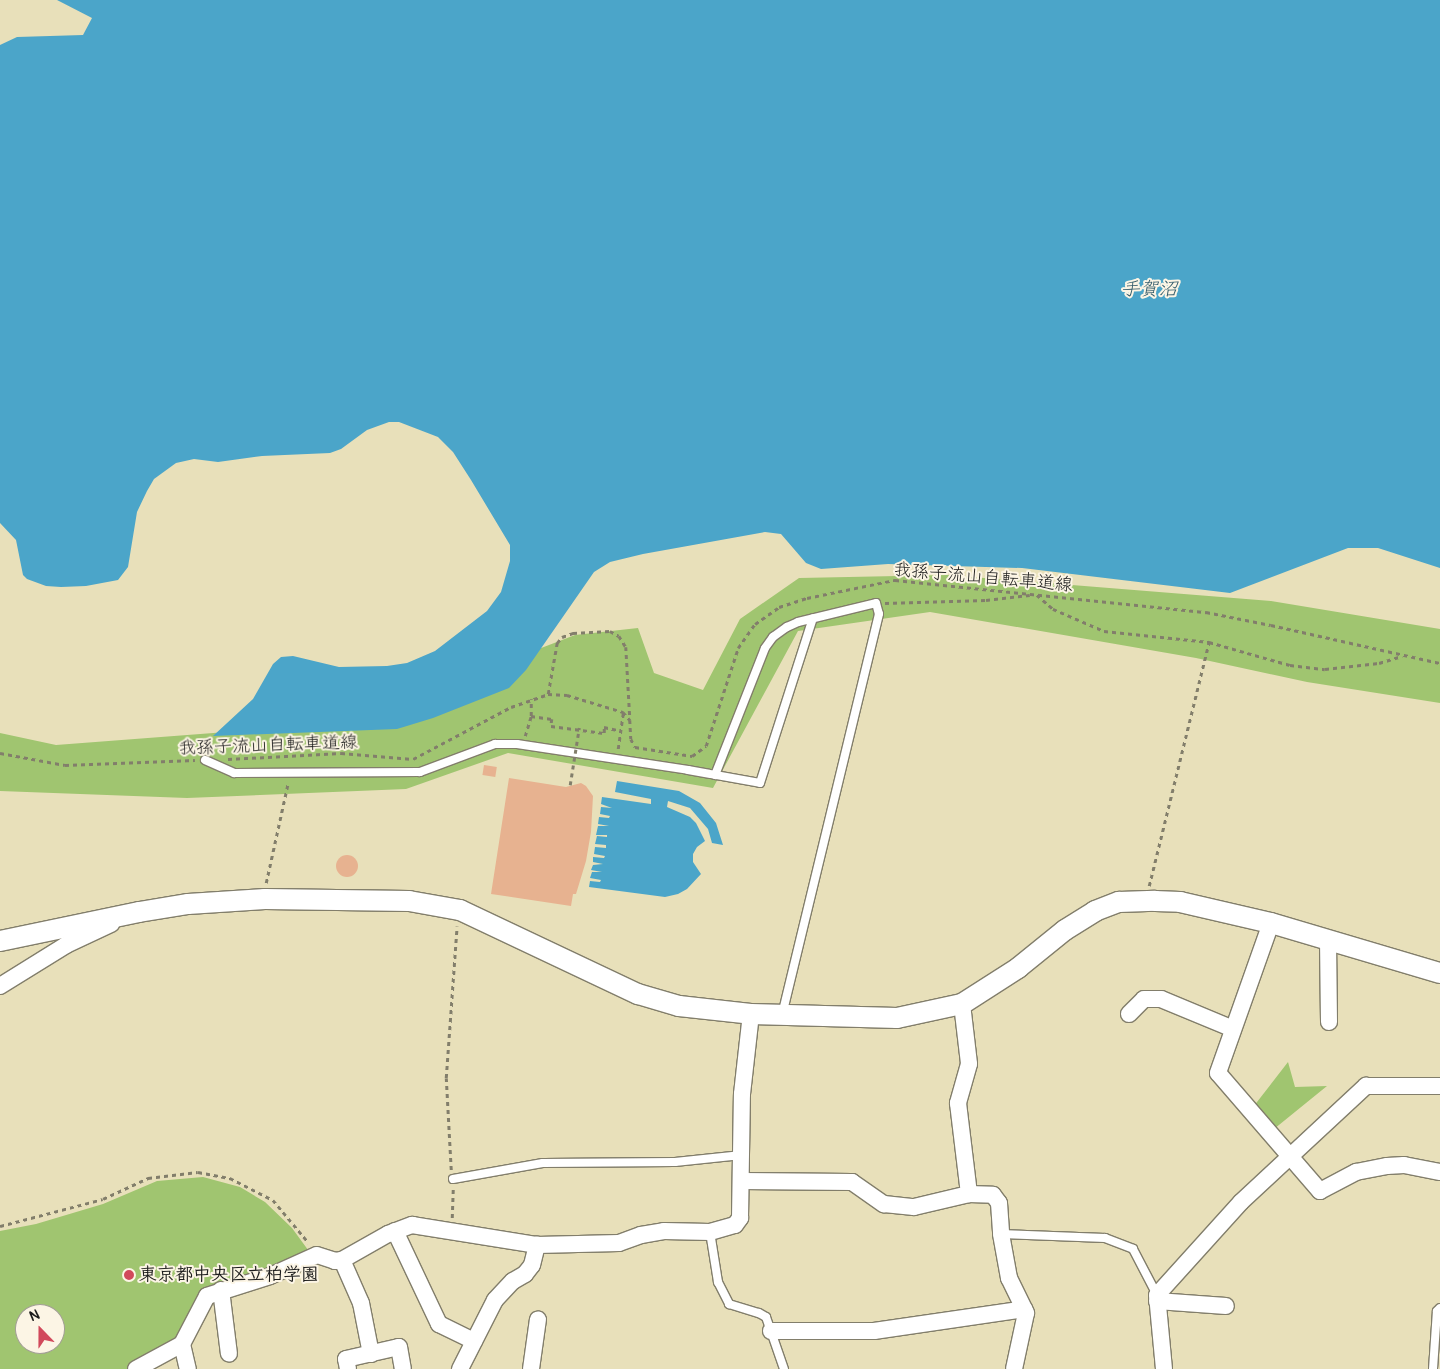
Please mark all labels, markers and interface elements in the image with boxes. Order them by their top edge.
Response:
water label: 手賀沼 [1121,279,1177,301]
street label: 我孫子流山自転車道線 [892,559,1074,597]
street label: 我孫子流山自転車道線 [178,732,358,760]
place label: 東京都中央区立柏学園 [139,1264,319,1286]
marker: 東京都中央区立柏学園 [123,1269,135,1281]
north arrow [15,1304,65,1354]
text: N [27,1306,42,1325]

